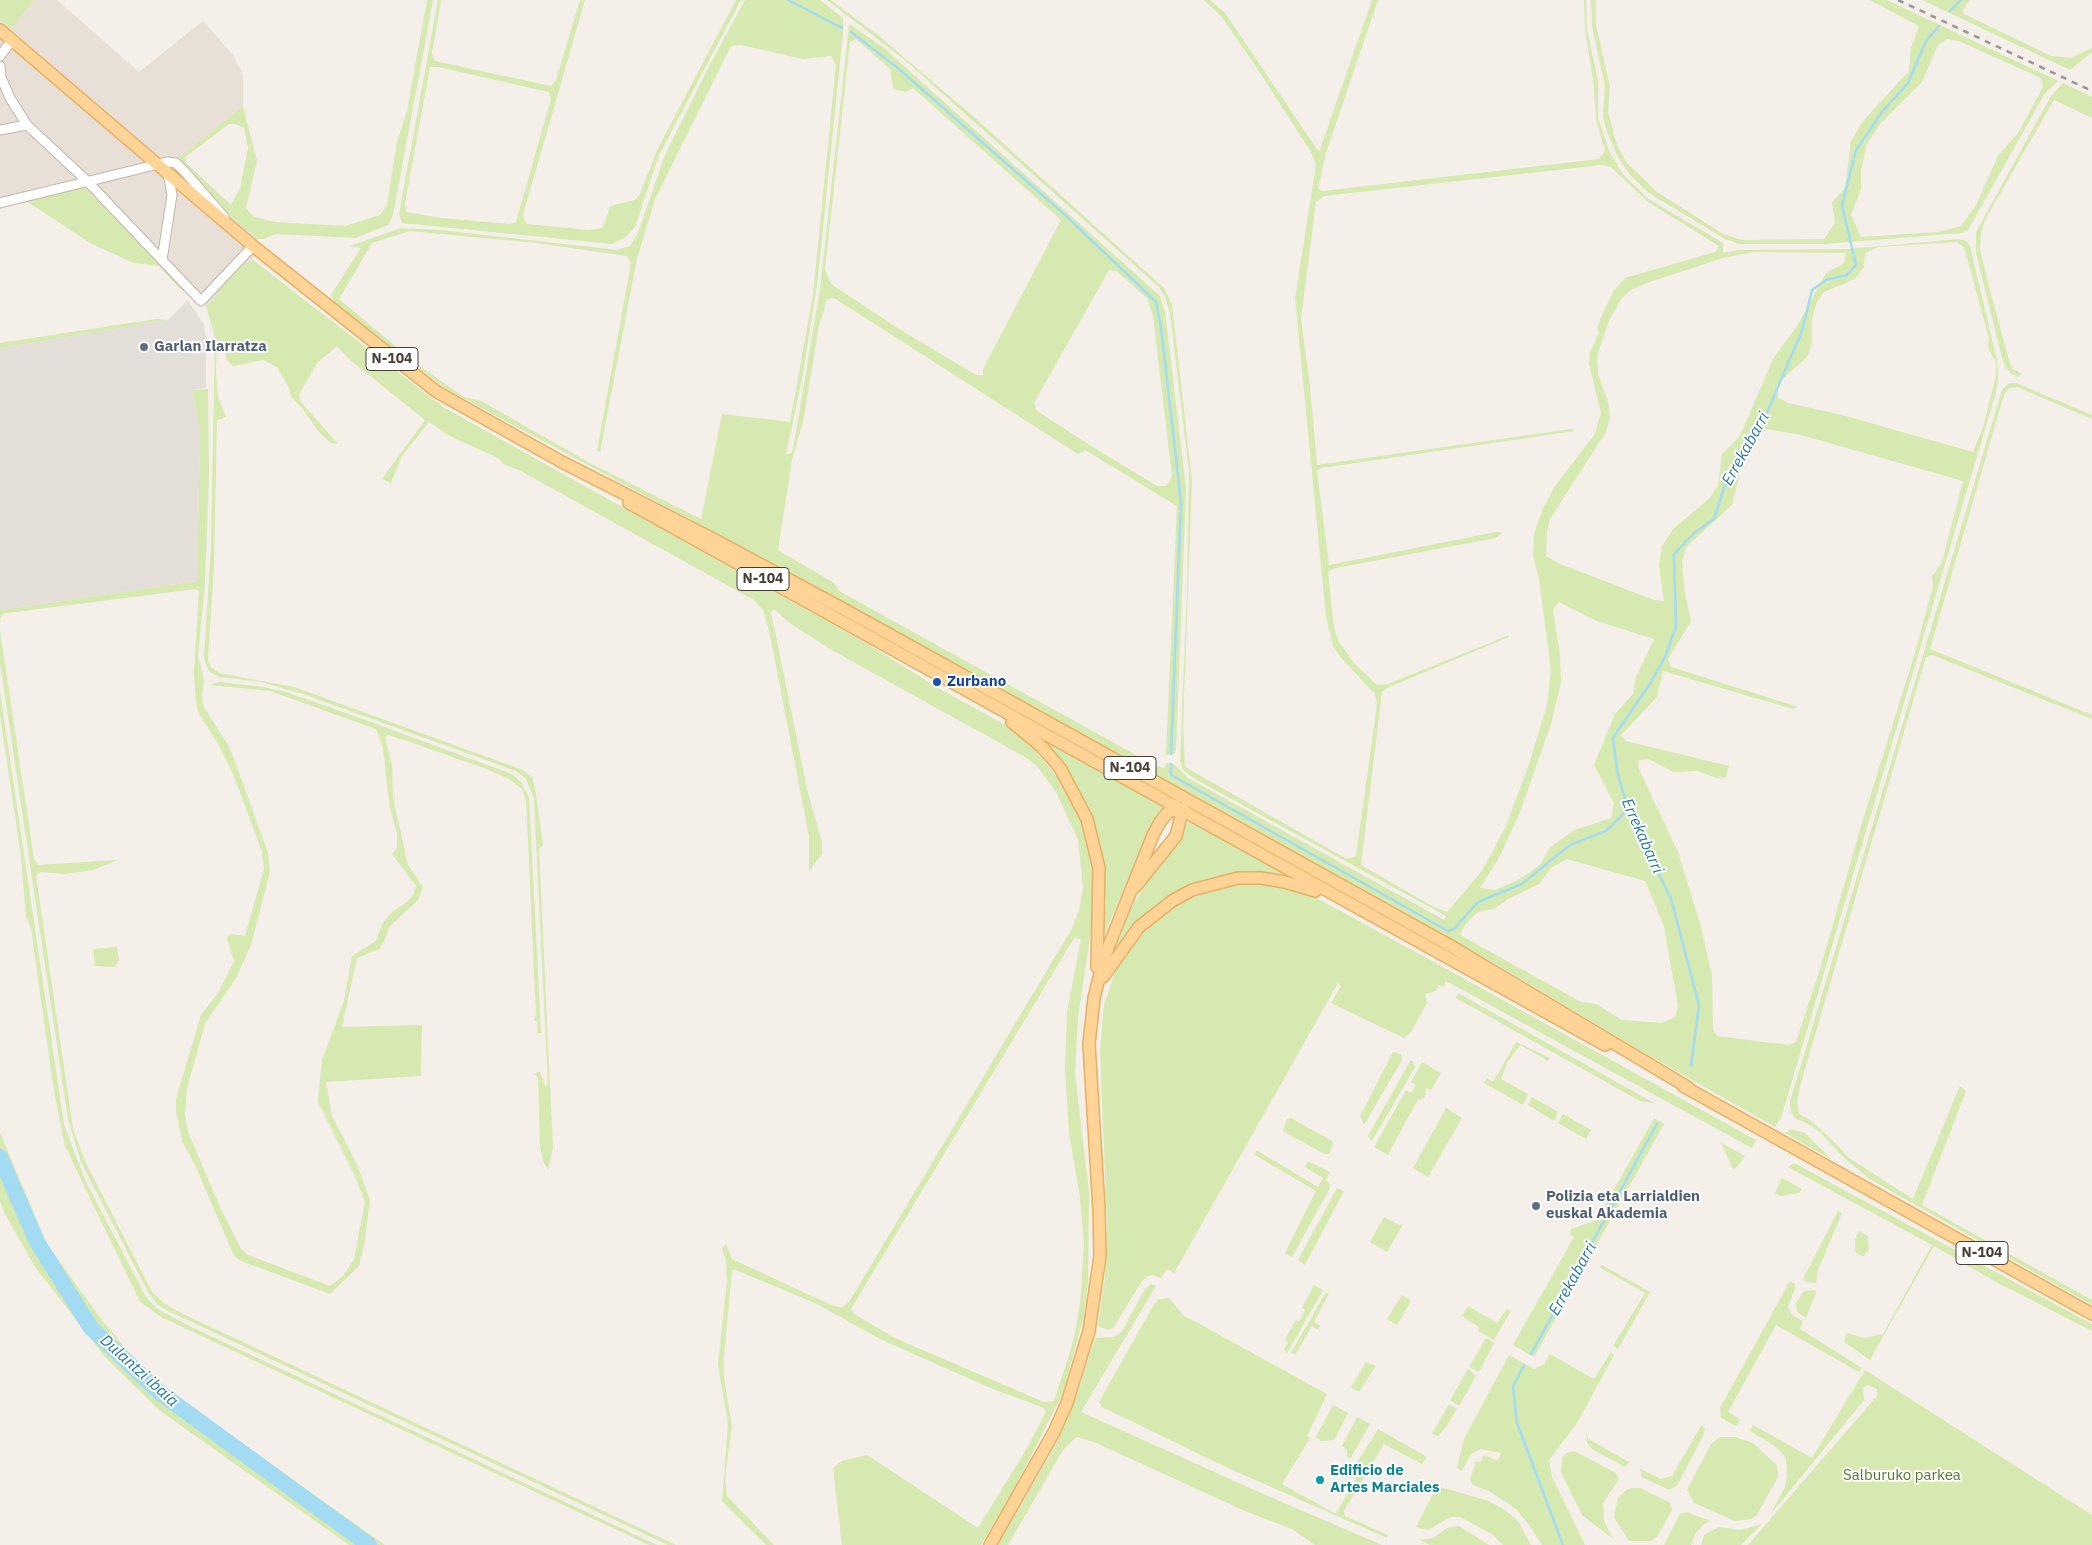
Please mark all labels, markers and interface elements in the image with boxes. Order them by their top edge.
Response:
place label: Garlan Ilarratza [154,338,267,356]
marker: Garlan Ilarratza [138,341,150,353]
road number: N-104 [366,348,418,370]
water label: Errekabarri [1718,409,1774,489]
road number: N-104 [737,568,789,590]
place label: Zurbano [947,673,1006,691]
marker: Zurbano [931,676,943,688]
road number: N-104 [1104,756,1156,780]
water label: Errekabarri [1617,795,1667,877]
place label: Polizia eta Larrialdien euskal Akademia [1546,1188,1700,1223]
marker: Polizia eta Larrialdien euskal Akademia [1530,1200,1542,1212]
water label: Errekabarri [1545,1239,1601,1319]
road number: N-104 [1956,1242,2008,1264]
water label: Dulantzi ibaia [96,1331,182,1411]
place label: Edificio de Artes Marciales [1330,1462,1440,1497]
park label: Salburuko parkea [1843,1467,1961,1485]
marker: Edificio de Artes Marciales [1314,1474,1326,1486]

